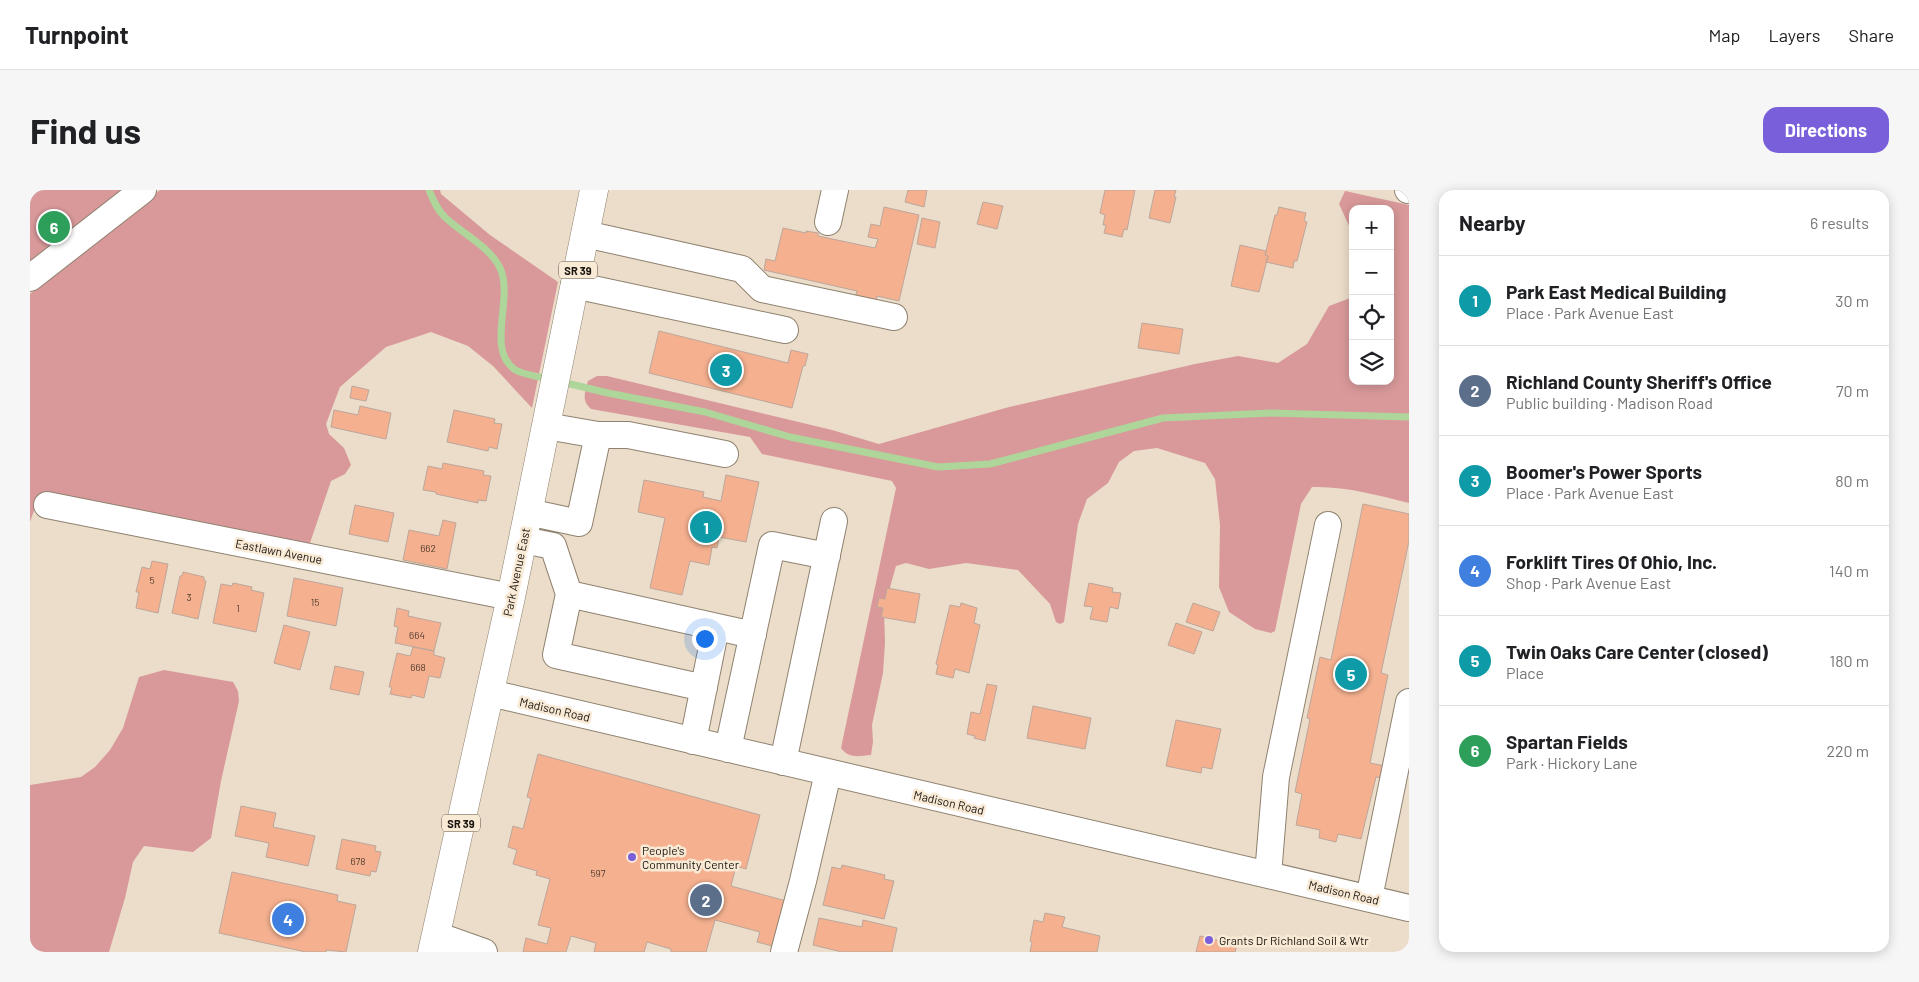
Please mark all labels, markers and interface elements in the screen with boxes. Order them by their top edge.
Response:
text: Turnpoint [25,20,129,49]
text: Map [1708,24,1740,46]
text: Layers [1768,24,1821,46]
text: Share [1849,24,1894,46]
button: Directions [1763,107,1889,153]
text: Find us [30,109,141,151]
map controls [1349,205,1394,385]
button: + [1349,205,1394,250]
pin: 6 [38,208,70,246]
text: Nearby [1459,210,1525,235]
text: 6 results [1810,213,1869,232]
button: − [1349,250,1394,295]
road number: SR 39 [559,262,597,278]
text: Park East Medical Building [1506,280,1726,303]
text: 1 [1472,291,1478,310]
text: 30 m [1835,291,1869,310]
button: locate [1349,295,1394,340]
text: Place · Park Avenue East [1506,303,1674,322]
button: layers [1349,340,1394,385]
pin: 3 [710,351,742,389]
text: Richland County Sheriff's Office [1506,370,1772,393]
text: 2 [1471,381,1479,400]
text: 70 m [1836,381,1869,400]
text: Public building · Madison Road [1506,393,1713,412]
text: Boomer's Power Sports [1506,460,1702,483]
text: 3 [1471,471,1479,490]
text: 80 m [1835,471,1869,490]
text: Place · Park Avenue East [1506,483,1674,502]
pin: 1 [690,508,722,546]
street label: Park Avenue East [500,527,532,617]
street label: Eastlawn Avenue [234,536,324,566]
house number: 662 [420,542,436,554]
text: Forklift Tires Of Ohio, Inc. [1506,550,1717,573]
text: 4 [1470,561,1480,580]
text: 140 m [1829,561,1869,580]
text: Shop · Park Avenue East [1506,573,1671,592]
house number: 5 [149,574,155,586]
house number: 3 [186,591,192,603]
house number: 15 [311,596,319,608]
house number: 1 [236,602,240,614]
your location [692,626,718,652]
house number: 664 [409,629,425,641]
text: Twin Oaks Care Center (closed) [1506,640,1768,663]
text: 5 [1471,651,1479,670]
text: 180 m [1830,651,1869,670]
pin: 5 [1335,655,1367,693]
house number: 668 [410,661,426,673]
text: Place [1506,663,1544,682]
street label: Madison Road [518,694,592,724]
text: Spartan Fields [1506,730,1628,753]
text: 6 [1471,741,1479,760]
text: 220 m [1826,741,1869,760]
text: Park · Hickory Lane [1506,753,1638,772]
street label: Madison Road [912,787,986,817]
road number: SR 39 [442,814,480,831]
place label: People's Community Center [642,843,740,871]
marker: People's Community Center [626,851,638,863]
house number: 678 [350,855,366,867]
house number: 597 [590,867,606,879]
street label: Madison Road [1307,877,1381,907]
pin: 2 [690,881,722,919]
pin: 4 [272,900,304,938]
place label: Grants Dr Richland Soil & Wtr [1219,933,1369,947]
marker: Grants Dr Richland Soil & Wtr [1203,934,1215,946]

